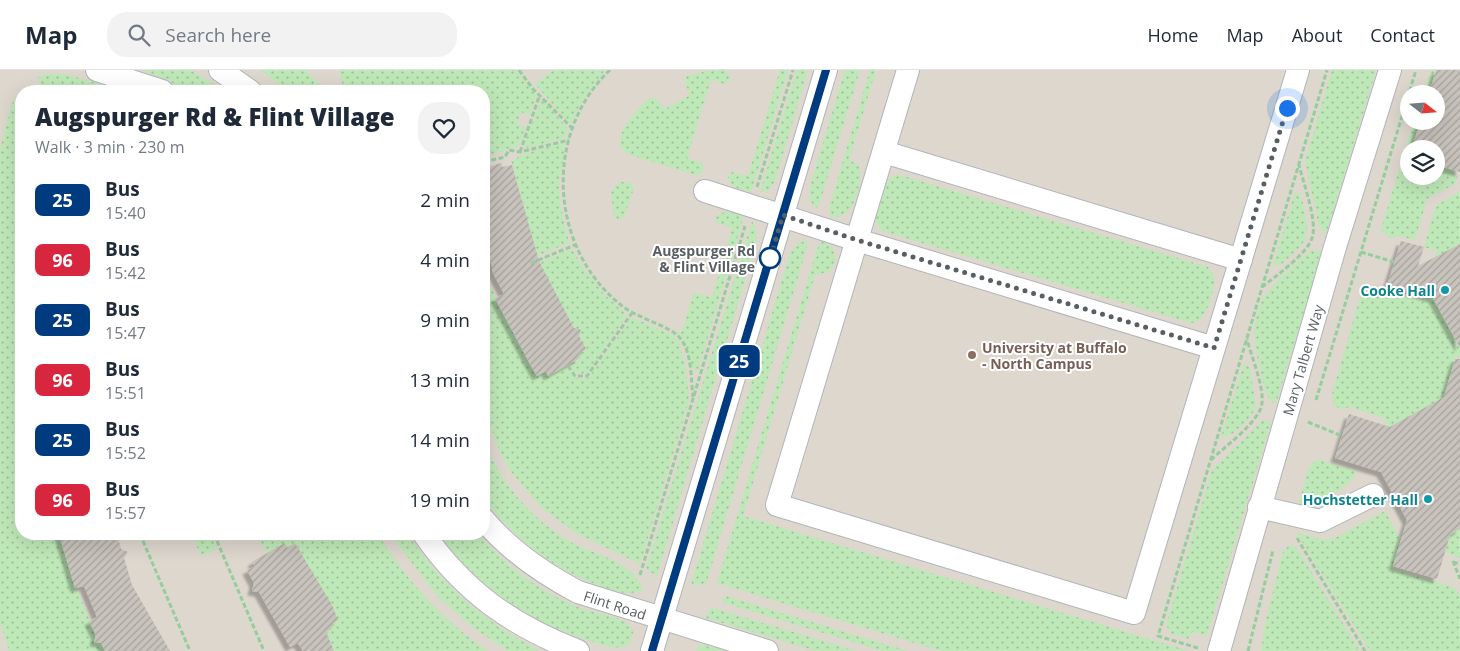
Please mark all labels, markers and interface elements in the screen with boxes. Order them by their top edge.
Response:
search box [107,12,457,57]
text: Map [25,18,77,51]
icon: search [125,21,153,49]
text: Search here [165,22,271,48]
text: Home [1148,23,1198,47]
text: Map [1226,23,1264,47]
text: About [1292,23,1342,47]
text: Contact [1370,23,1435,47]
north arrow [1400,85,1445,130]
map controls [1400,85,1445,185]
your location [1275,96,1300,121]
text: Augspurger Rd & Flint Village [35,100,395,133]
button: heart [418,102,470,154]
text: Walk · 3 min · 230 m [35,136,185,158]
button: layers [1400,140,1445,185]
text: Bus [105,176,140,202]
text: 2 min [420,187,470,213]
text: 25 [52,188,73,212]
text: 15:40 [105,202,146,224]
text: Bus [105,236,140,262]
place label: Augspurger Rd & Flint Village [653,241,755,276]
text: 4 min [420,247,470,273]
marker: Augspurger Rd & Flint Village [759,247,781,269]
text: 96 [52,248,73,272]
text: 15:42 [105,262,146,284]
place label: Cooke Hall [1360,281,1435,300]
marker: Cooke Hall [1439,284,1451,296]
text: Bus [105,296,140,322]
street label: Mary Talbert Way [1278,302,1328,418]
text: 9 min [420,307,470,333]
text: 25 [52,308,73,332]
text: 15:47 [105,322,146,344]
place label: University at Buffalo - North Campus [982,338,1127,373]
line badge: 25 [716,345,762,377]
text: 25 [729,349,749,373]
marker: University at Buffalo - North Campus [966,349,978,361]
text: Bus [105,356,140,382]
text: 13 min [409,367,470,393]
text: 96 [52,368,73,392]
text: 15:51 [105,382,146,404]
text: Bus [105,416,140,442]
text: 14 min [409,427,470,453]
text: 25 [52,428,73,452]
text: 15:52 [105,442,146,464]
text: Bus [105,476,140,502]
text: 19 min [409,487,470,513]
text: 96 [52,488,73,512]
place label: Hochstetter Hall [1303,490,1418,509]
marker: Hochstetter Hall [1422,493,1434,505]
text: 15:57 [105,502,146,524]
street label: Flint Road [581,586,649,624]

